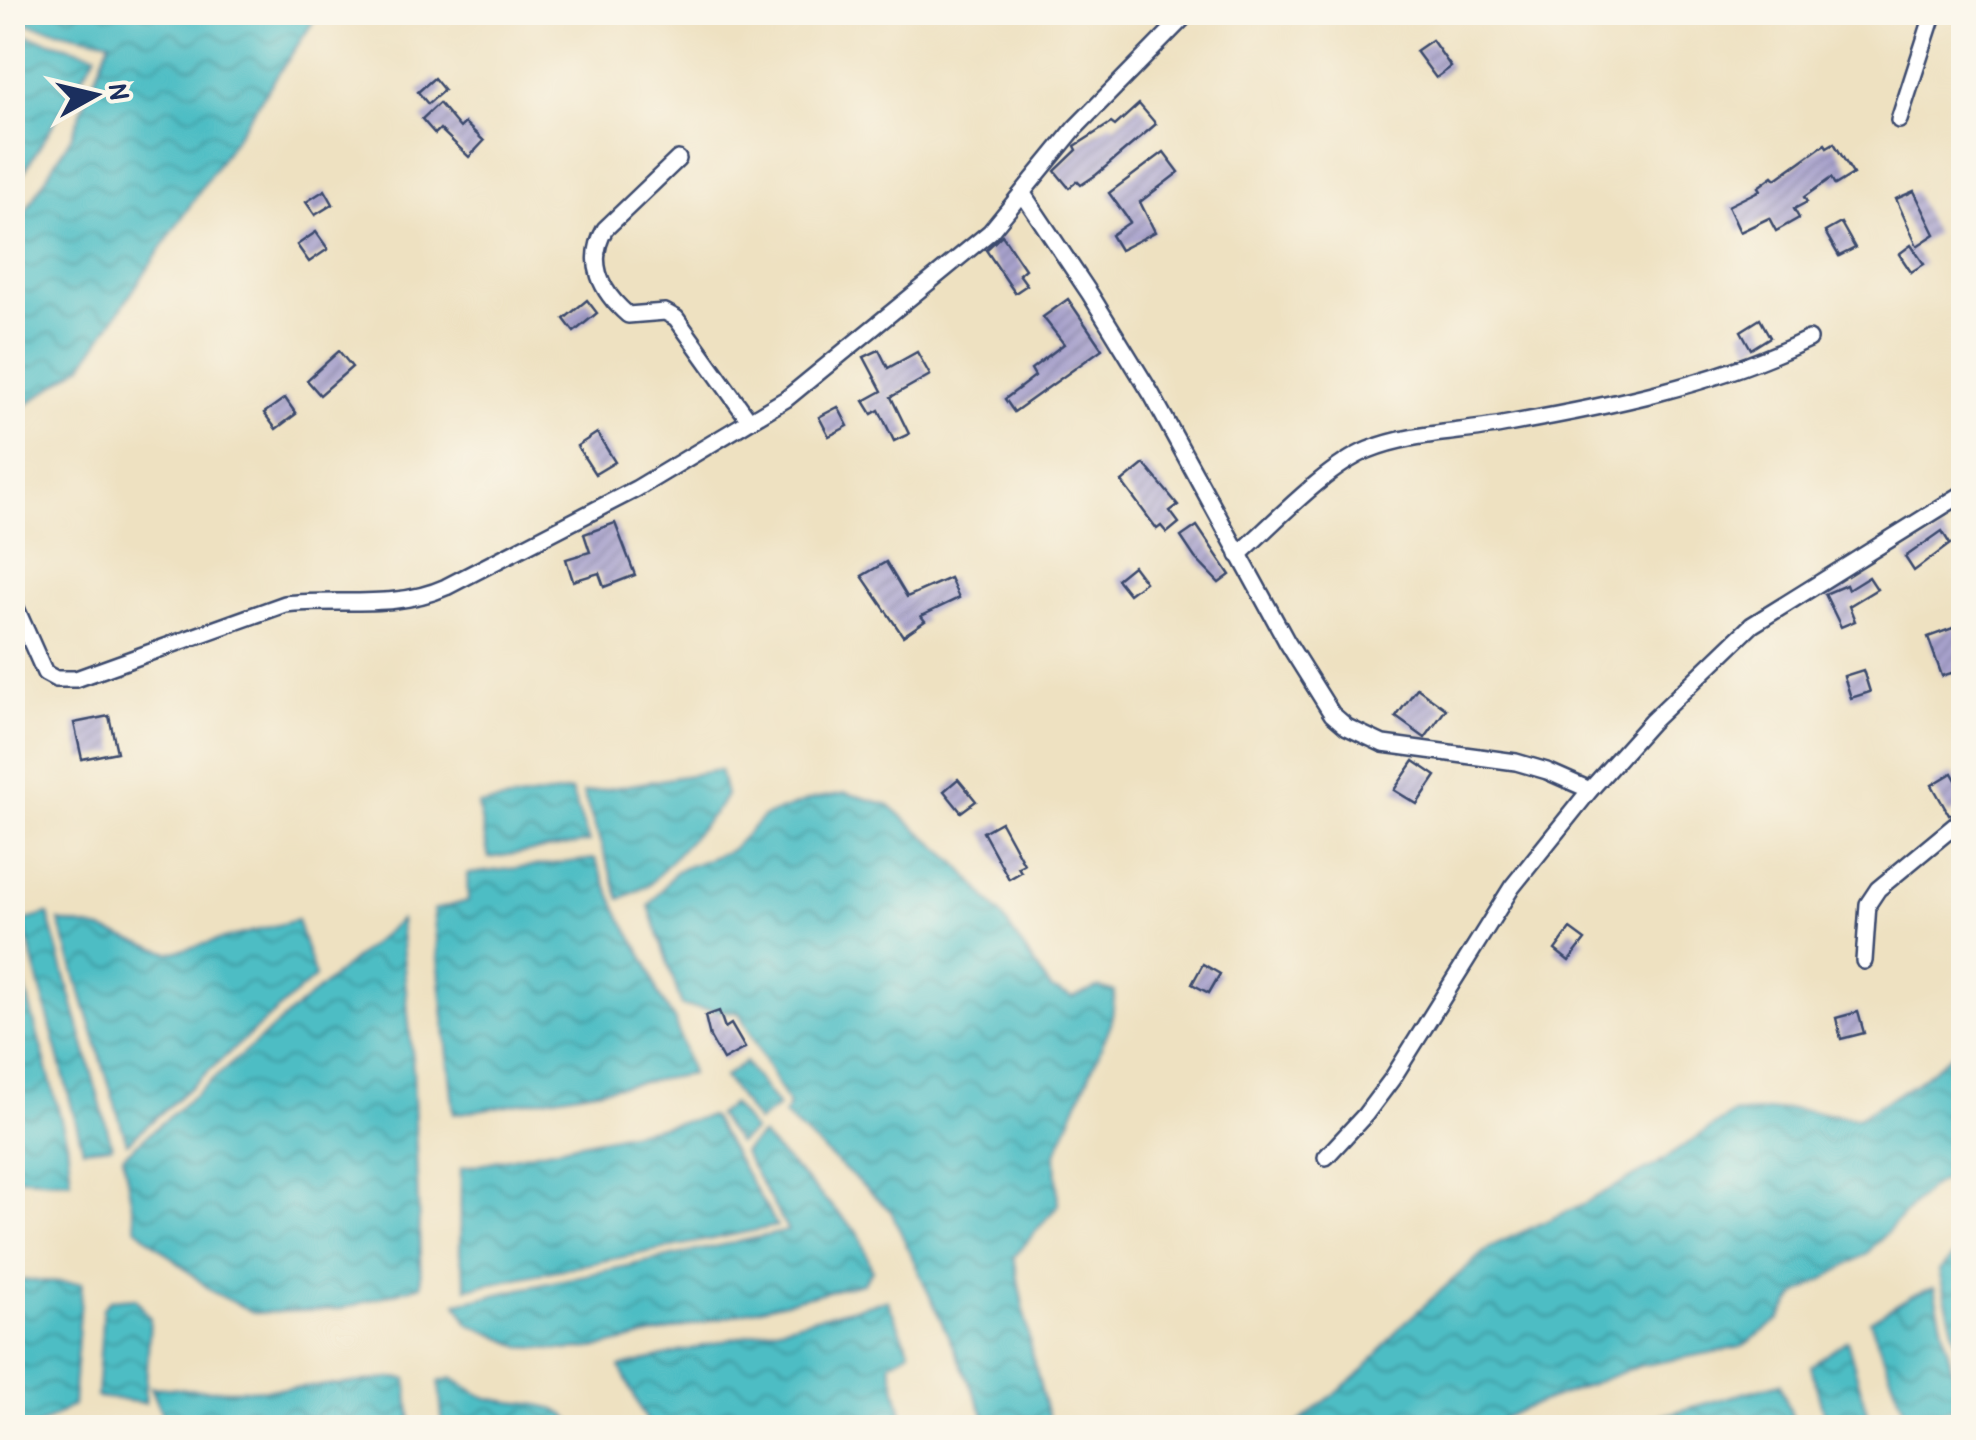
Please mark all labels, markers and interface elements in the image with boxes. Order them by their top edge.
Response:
north arrow [45,45,145,145]
text: N [100,81,140,102]

